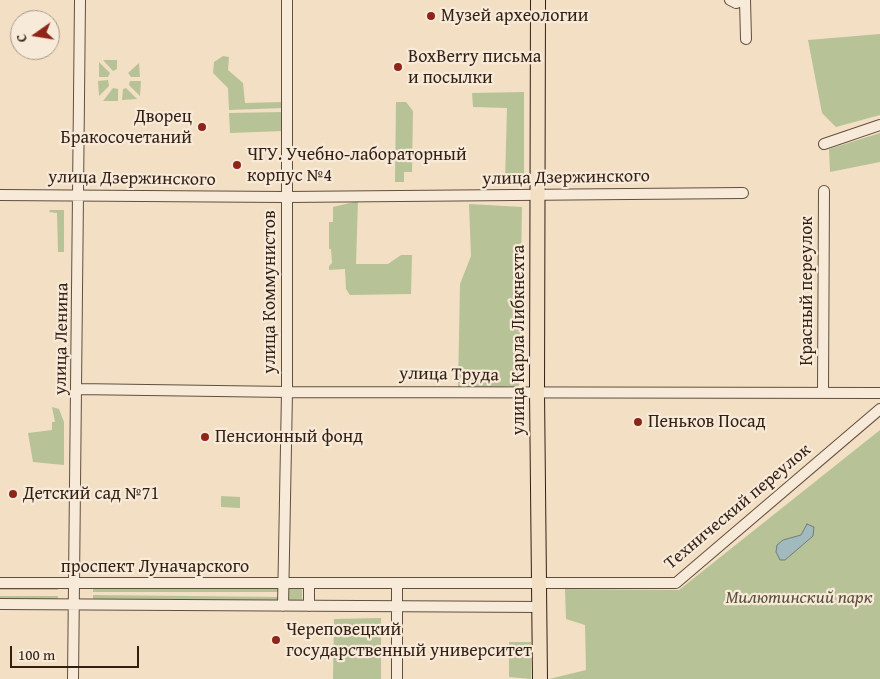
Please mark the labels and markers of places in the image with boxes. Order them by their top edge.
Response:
place label: Музей археологии [441,5,588,27]
marker: Музей археологии [425,10,437,22]
place label: BoxBerry письма и посылки [408,46,541,88]
marker: BoxBerry письма и посылки [392,61,404,73]
place label: Дворец Бракосочетаний [61,106,192,148]
marker: Дворец Бракосочетаний [196,121,208,133]
place label: ЧГУ. Учебно-лабораторный корпус №4 [247,144,467,186]
marker: ЧГУ. Учебно-лабораторный корпус №4 [231,159,243,171]
place label: Пеньков Посад [648,411,765,433]
marker: Пеньков Посад [632,416,644,428]
place label: Пенсионный фонд [215,426,363,448]
marker: Пенсионный фонд [199,431,211,443]
place label: Детский сад №71 [23,483,159,505]
marker: Детский сад №71 [7,488,19,500]
place label: Череповецкий государственный университет [286,619,532,662]
marker: Череповецкий государственный университет [270,634,282,646]

